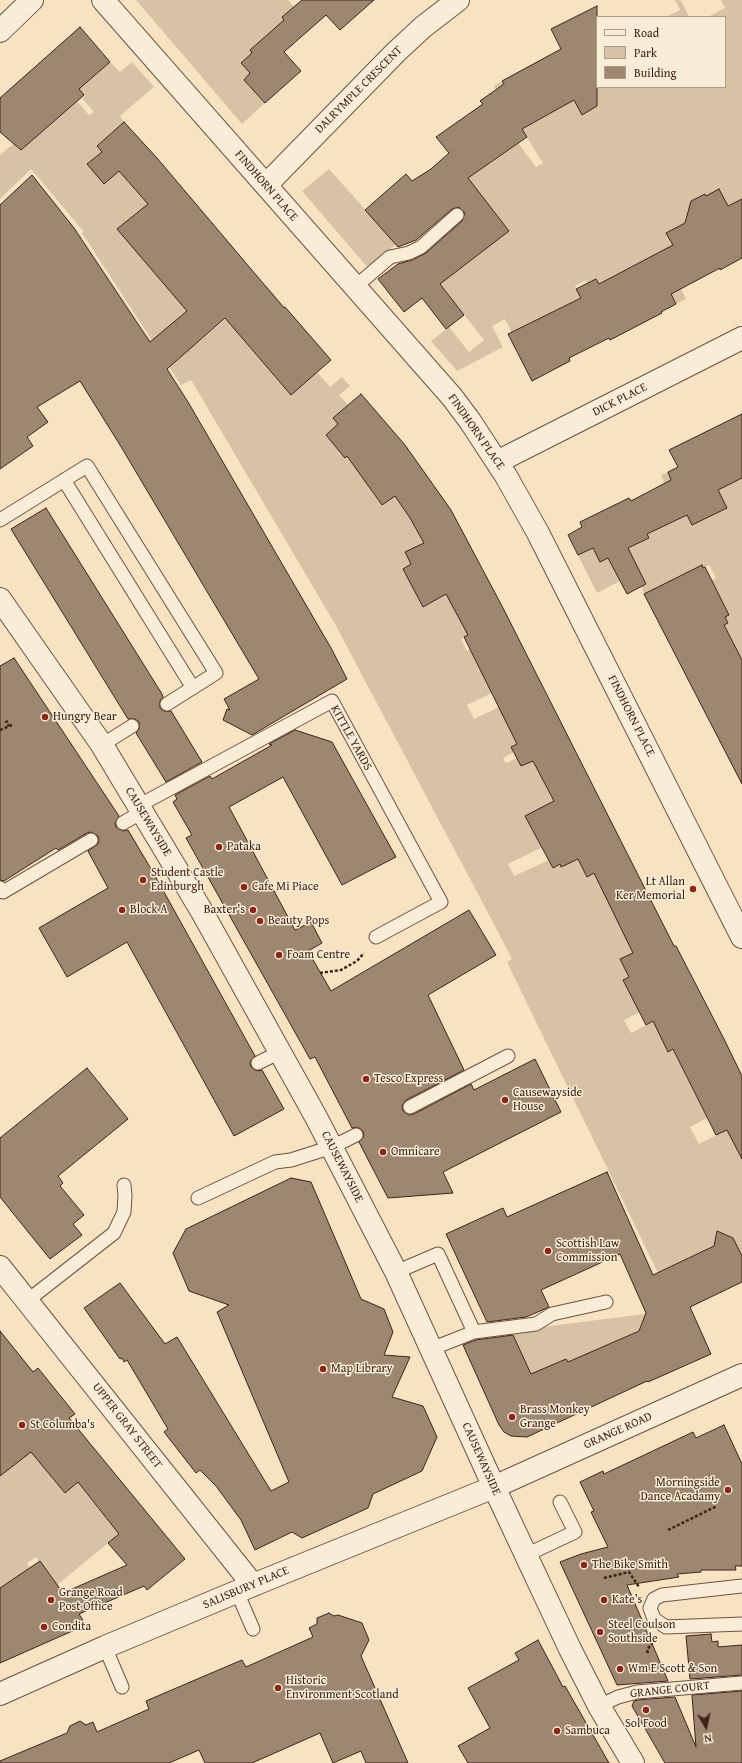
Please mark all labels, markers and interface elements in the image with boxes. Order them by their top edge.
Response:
legend [596,16,726,88]
text: Road [634,24,659,41]
street label: DALRYMPLE CRESCENT [312,43,406,137]
text: Park [634,44,657,61]
text: Building [634,64,677,81]
street label: FINDHORN PLACE [231,148,301,224]
street label: DICK PLACE [590,380,650,420]
street label: FINDHORN PLACE [444,391,508,473]
street label: FINDHORN PLACE [604,673,658,759]
street label: KITTLE YARDS [327,703,375,773]
place label: Hungry Bear [53,710,117,724]
marker: Hungry Bear [40,712,50,722]
street label: CAUSEWAYSIDE [122,785,174,859]
place label: Pataka [227,840,261,854]
marker: Pataka [214,842,224,852]
place label: Student Castle Edinburgh [151,866,223,894]
marker: Student Castle Edinburgh [138,875,148,885]
place label: Lt Allan Ker Memorial [616,875,685,903]
place label: Cafe Mi Piace [252,880,319,894]
marker: Cafe Mi Piace [239,882,249,892]
marker: Lt Allan Ker Memorial [688,884,698,894]
place label: Block A [130,903,167,917]
place label: Baxter's [204,903,245,917]
marker: Block A [117,905,127,915]
marker: Baxter's [248,905,258,915]
place label: Beauty Pops [268,914,329,928]
marker: Beauty Pops [255,916,265,926]
place label: Foam Centre [287,948,350,962]
marker: Foam Centre [274,950,284,960]
place label: Tesco Express [374,1072,443,1086]
marker: Tesco Express [361,1074,371,1084]
place label: Causewayside House [513,1086,582,1114]
marker: Causewayside House [500,1095,510,1105]
street label: CAUSEWAYSIDE [318,1129,366,1205]
place label: Omnicare [391,1145,440,1159]
marker: Omnicare [378,1147,388,1157]
place label: Scottish Law Commission [556,1237,619,1265]
marker: Scottish Law Commission [543,1246,553,1256]
place label: Map Library [331,1362,392,1376]
marker: Map Library [318,1364,328,1374]
street label: UPPER GRAY STREET [89,1380,165,1472]
place label: Brass Monkey Grange [520,1403,590,1431]
street label: GRANGE ROAD [582,1410,654,1452]
marker: Brass Monkey Grange [507,1412,517,1422]
place label: St Columba's [30,1418,95,1432]
marker: St Columba's [17,1420,27,1430]
street label: CAUSEWAYSIDE [459,1420,503,1498]
place label: Morningside Dance Acadamy [641,1476,720,1504]
marker: Morningside Dance Acadamy [723,1485,733,1495]
place label: The Bike Smith [592,1558,668,1572]
marker: The Bike Smith [579,1560,589,1570]
street label: SALISBURY PLACE [201,1563,291,1613]
place label: Grange Road Post Office [59,1586,123,1614]
place label: Kate’s [612,1593,642,1607]
marker: Grange Road Post Office [46,1595,56,1605]
marker: Kate’s [599,1595,609,1605]
place label: Steel Coulson Southside [608,1618,676,1646]
place label: Condita [52,1620,91,1634]
marker: Condita [39,1622,49,1632]
marker: Steel Coulson Southside [595,1627,605,1637]
place label: Wm E Scott & Son [628,1662,717,1676]
marker: Wm E Scott & Son [615,1664,625,1674]
place label: Historic Environment Scotland [286,1674,399,1702]
street label: GRANGE COURT [629,1679,711,1701]
marker: Historic Environment Scotland [273,1683,283,1693]
marker: Sol Food [641,1705,651,1715]
north arrow [686,1707,726,1747]
place label: Sol Food [625,1717,667,1731]
place label: Sambuca [565,1724,610,1738]
marker: Sambuca [552,1726,562,1736]
text: N [703,1730,713,1747]

